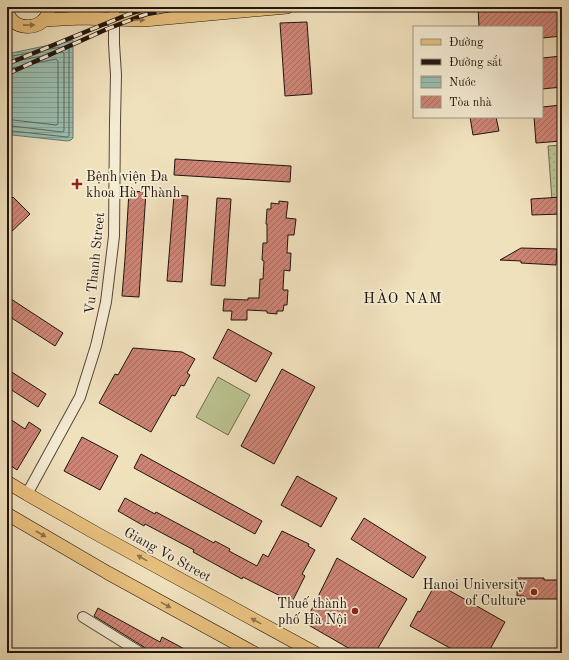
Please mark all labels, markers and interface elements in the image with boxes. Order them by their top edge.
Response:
one-way arrow [133,16,145,23]
one-way arrow [23,22,35,29]
legend [413,26,543,118]
text: Đường [449,37,484,49]
text: Đường sắt [449,55,502,69]
text: Nước [449,77,476,89]
text: Tòa nhà [449,97,492,109]
place label: Bệnh viện Đa khoa Hà Thành [86,170,181,200]
marker: Bệnh viện Đa khoa Hà Thành [71,178,83,190]
street label: Vu Thanh Street [83,211,107,315]
district label: HÀO NAM [363,289,443,307]
street label: Giang Vo Street [122,525,214,585]
one-way arrow [35,530,47,537]
one-way arrow [136,555,148,562]
place label: Hanoi University of Culture [422,578,527,608]
marker: Hanoi University of Culture [529,587,539,597]
place label: Thuế thành phố Hà Nội [277,596,347,627]
one-way arrow [160,602,172,608]
marker: Thuế thành phố Hà Nội [350,606,360,616]
one-way arrow [250,618,262,624]

